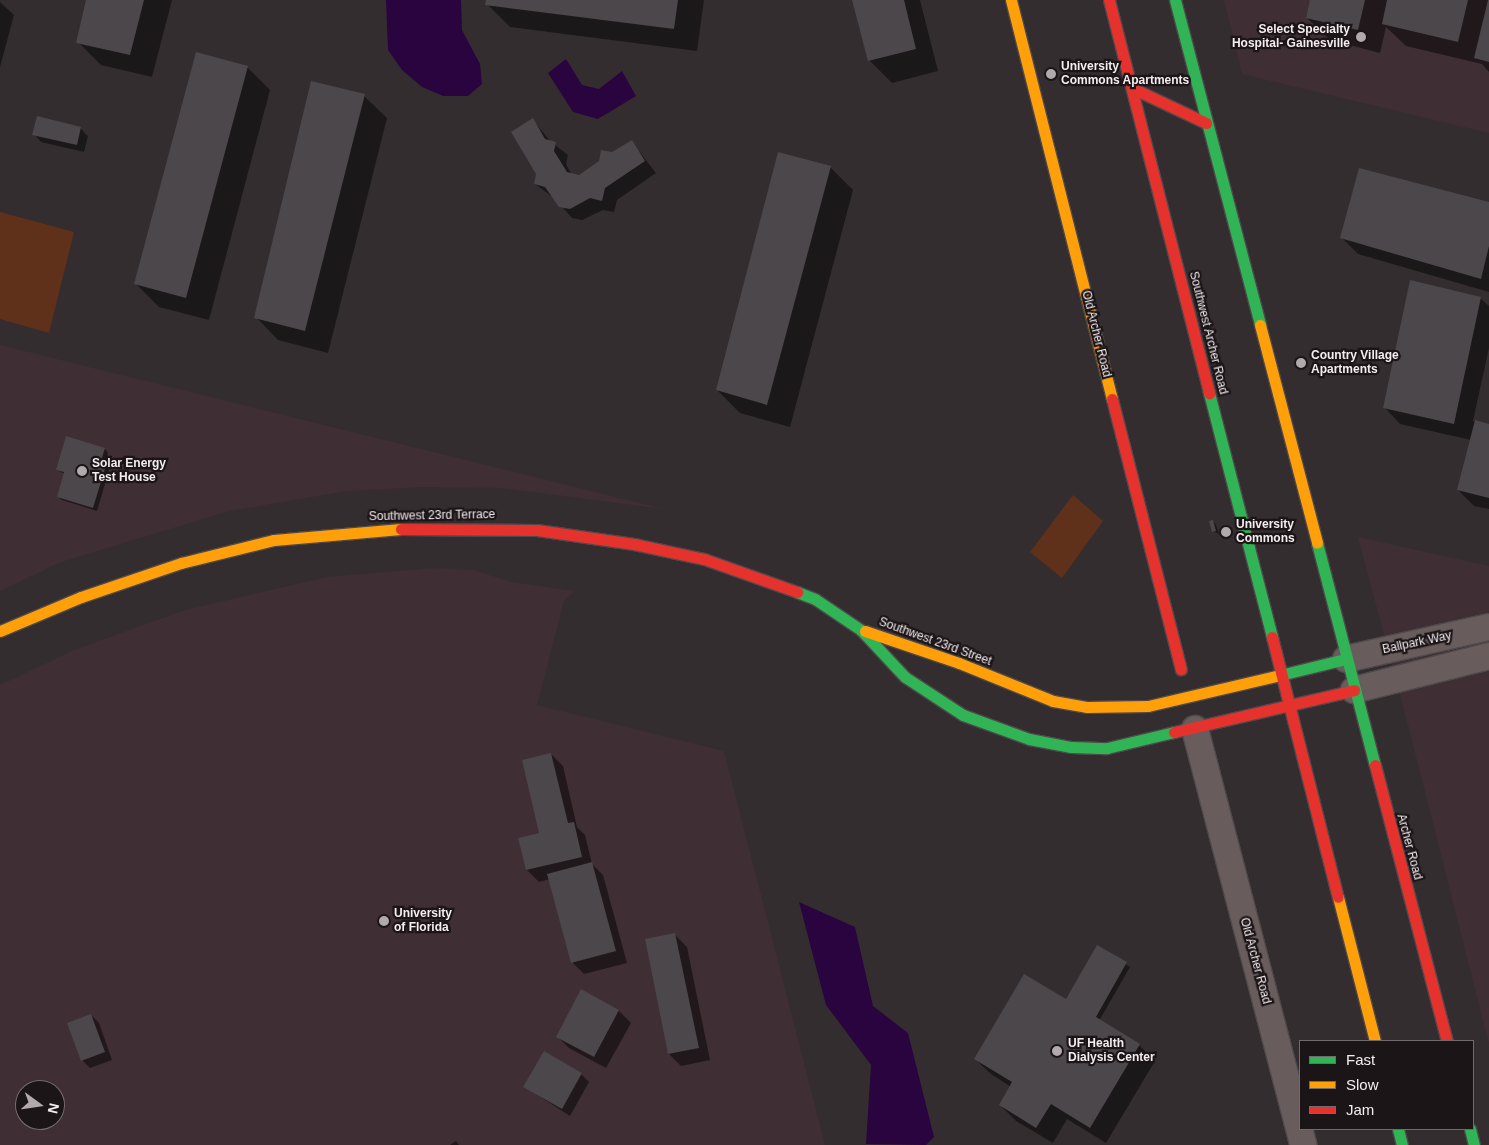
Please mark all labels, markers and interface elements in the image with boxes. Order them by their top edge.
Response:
place label: Select Specialty Hospital- Gainesville [1232,23,1350,51]
marker: Select Specialty Hospital- Gainesville [1354,30,1368,44]
place label: University Commons Apartments [1061,60,1190,88]
marker: University Commons Apartments [1045,68,1057,80]
street label: Southwest Archer Road [1186,270,1230,396]
street label: Old Archer Road [1078,289,1114,379]
place label: Country Village Apartments [1311,349,1399,377]
marker: Country Village Apartments [1295,357,1307,369]
place label: Solar Energy Test House [92,457,166,485]
marker: Solar Energy Test House [76,465,88,477]
street label: Southwest 23rd Terrace [369,508,495,524]
place label: University Commons [1236,518,1295,546]
marker: University Commons [1220,526,1232,538]
street label: Southwest 23rd Street [877,615,993,669]
street label: Ballpark Way [1381,629,1453,657]
street label: Archer Road [1393,813,1425,881]
place label: University of Florida [394,907,452,935]
marker: University of Florida [378,915,390,927]
street label: Old Archer Road [1236,916,1274,1006]
place label: UF Health Dialysis Center [1068,1037,1155,1065]
legend [1299,1040,1474,1130]
marker: UF Health Dialysis Center [1050,1044,1064,1058]
text: Fast [1346,1051,1375,1068]
text: Slow [1346,1076,1379,1093]
north arrow [15,1080,65,1130]
text: Jam [1346,1101,1374,1118]
text: N [45,1102,63,1115]

